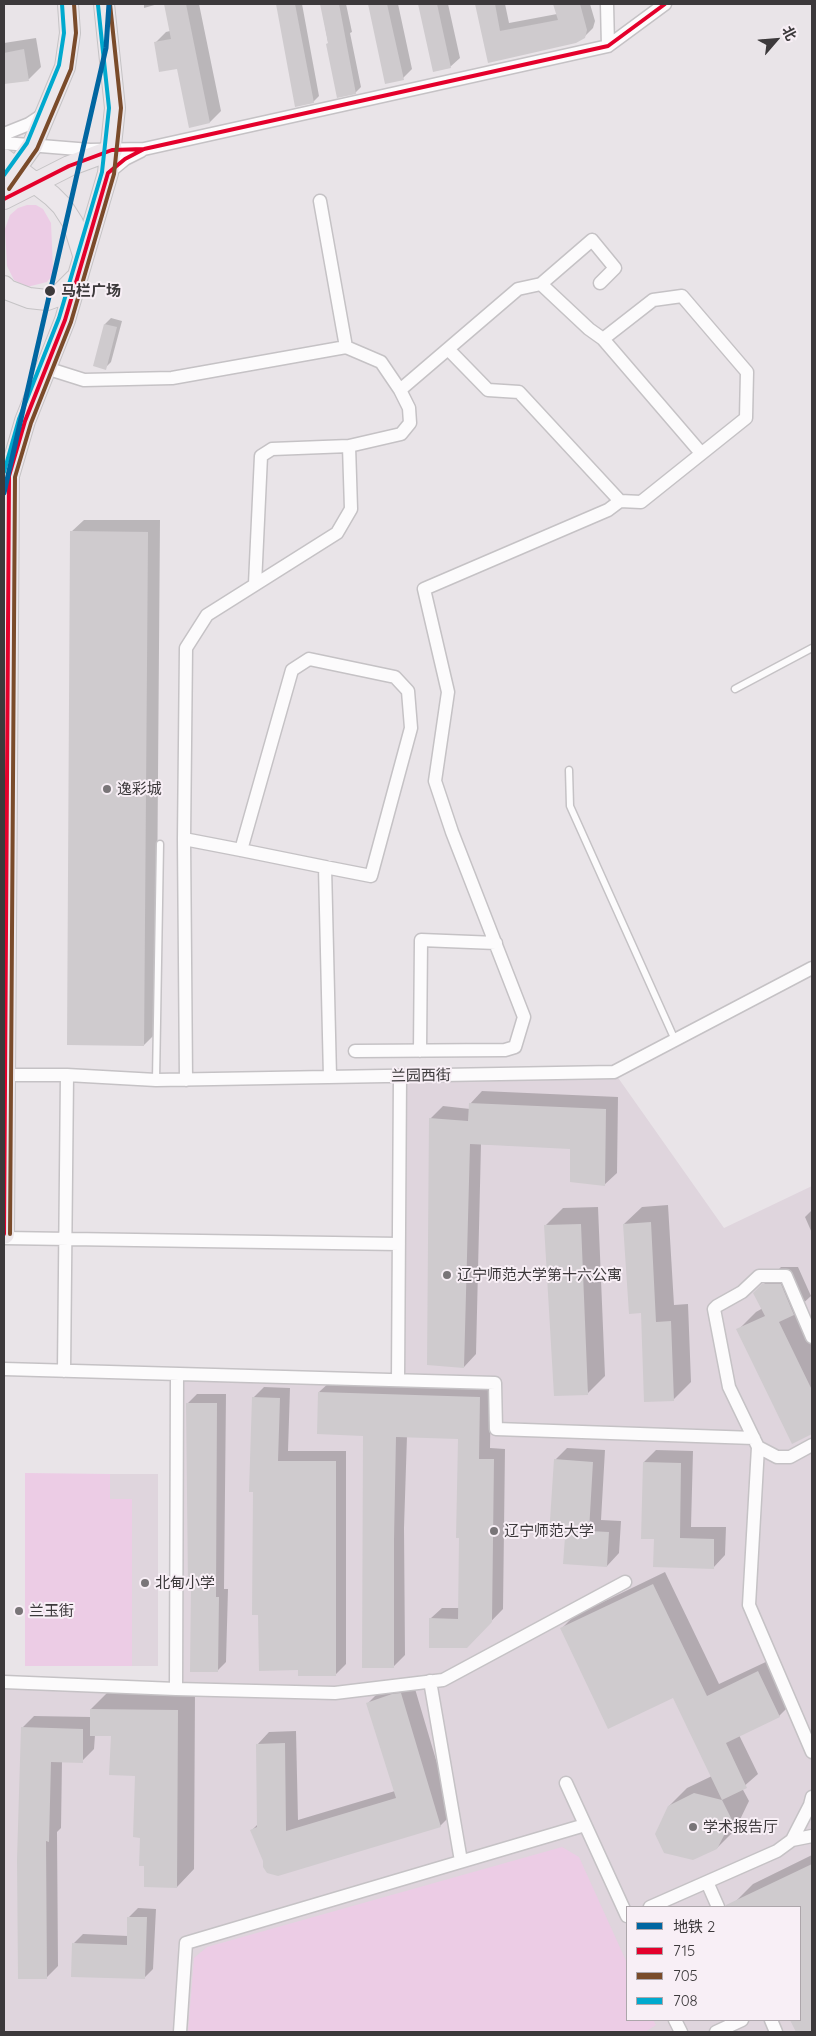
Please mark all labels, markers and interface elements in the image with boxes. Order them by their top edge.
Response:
north arrow [751,15,801,65]
text: 北 [778,23,801,44]
place label: 马栏广场 [61,282,121,300]
marker: 马栏广场 [43,284,57,298]
place label: 逸彩城 [117,780,162,798]
marker: 逸彩城 [101,783,113,795]
street label: 兰园西街 [391,1066,451,1086]
place label: 辽宁师范大学第十六公寓 [457,1266,622,1284]
marker: 辽宁师范大学第十六公寓 [441,1269,453,1281]
place label: 辽宁师范大学 [504,1522,594,1540]
marker: 辽宁师范大学 [488,1525,500,1537]
place label: 北甸小学 [155,1574,215,1592]
marker: 北甸小学 [139,1577,151,1589]
place label: 兰玉街 [29,1602,74,1620]
marker: 兰玉街 [13,1605,25,1617]
place label: 学术报告厅 [703,1818,778,1836]
marker: 学术报告厅 [687,1821,699,1833]
legend [626,1906,801,2021]
text: 地铁 2 [673,1917,715,1936]
text: 715 [673,1941,695,1960]
text: 705 [673,1966,698,1985]
text: 708 [673,1991,698,2010]

